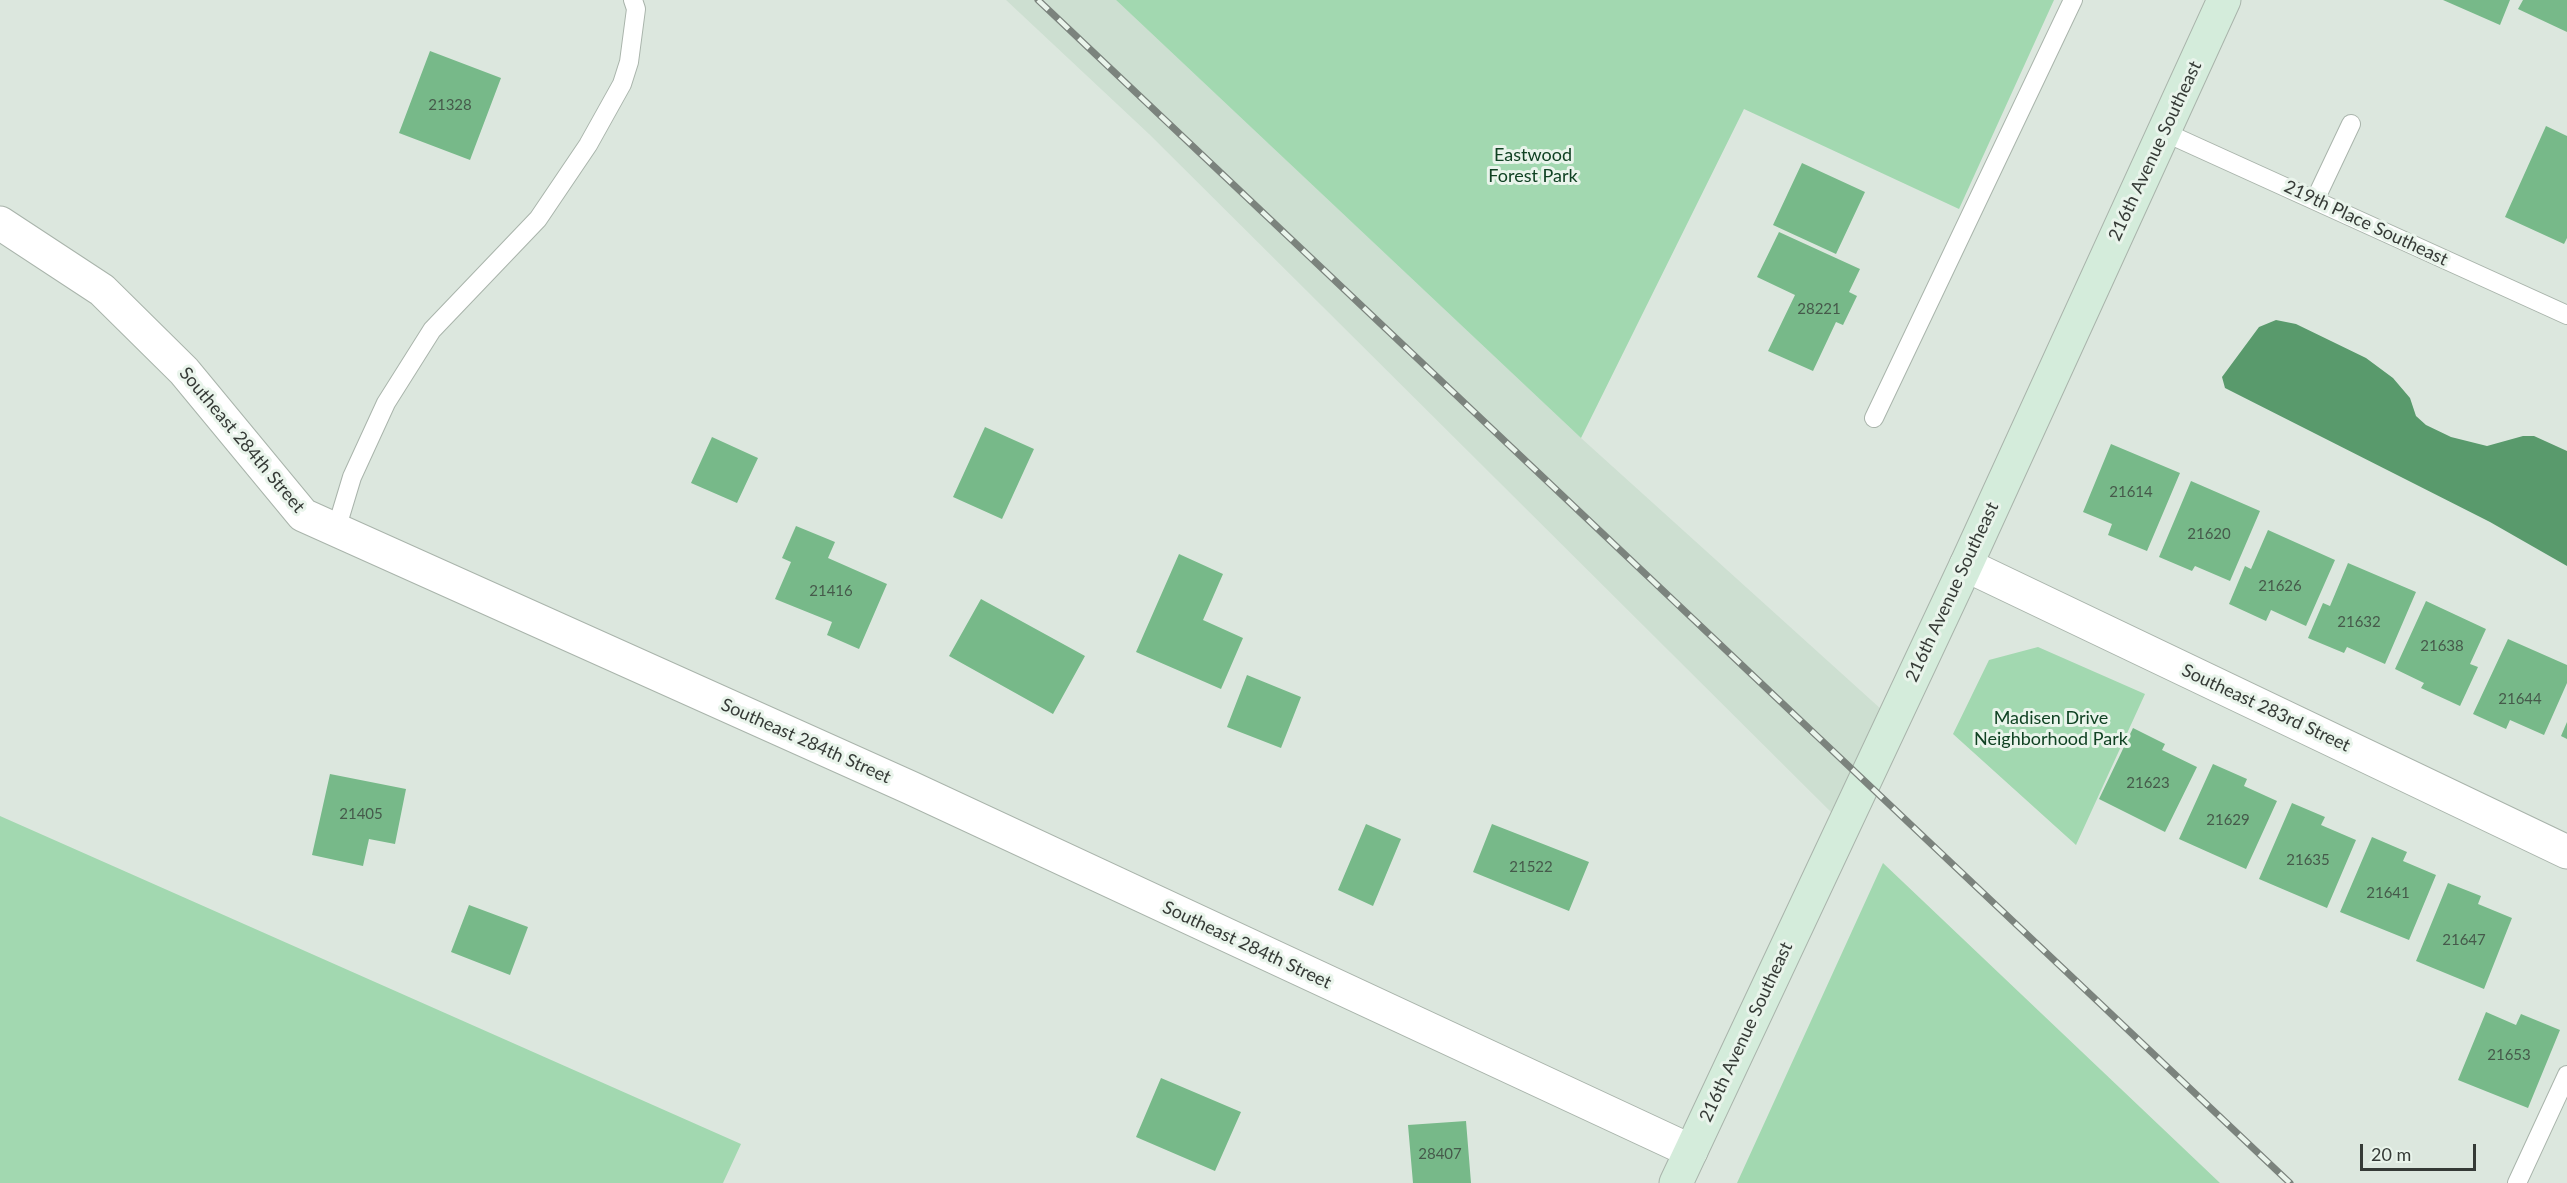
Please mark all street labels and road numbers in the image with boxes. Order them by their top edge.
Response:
street label: 216th Avenue Southeast [2104,58,2206,244]
street label: 219th Place Southeast [2281,176,2451,270]
street label: Southeast 284th Street [175,363,309,517]
street label: 216th Avenue Southeast [1901,499,2003,685]
street label: Southeast 283rd Street [2178,659,2354,757]
street label: Southeast 284th Street [718,694,894,788]
street label: Southeast 284th Street [1159,896,1335,994]
street label: 216th Avenue Southeast [1695,939,1797,1125]

